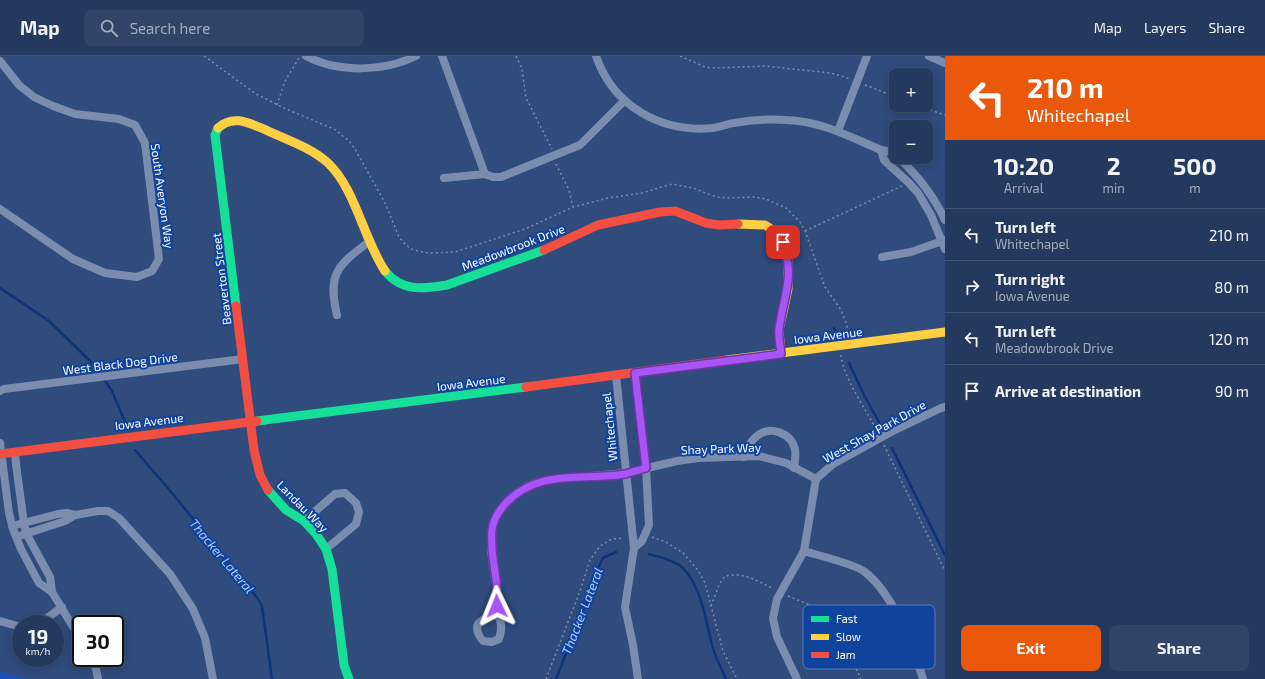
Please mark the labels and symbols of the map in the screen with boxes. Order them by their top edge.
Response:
street label: South Averyon Way [149,143,177,250]
street label: Meadowbrook Drive [459,221,567,273]
pin [766,225,800,259]
street label: Beaverton Street [208,232,234,326]
street label: Iowa Avenue [793,324,863,346]
street label: West Black Dog Drive [62,349,178,377]
street label: Iowa Avenue [436,371,506,393]
street label: Whitechapel [598,392,620,462]
street label: West Shay Park Drive [820,397,928,465]
street label: Iowa Avenue [114,410,184,432]
street label: Shay Park Way [681,440,762,456]
street label: Landau Way [274,477,332,535]
water label: Thacker Lateral [186,515,258,597]
water label: Thacker Lateral [558,565,606,657]
position arrow [476,585,518,627]
legend [803,605,935,669]
text: Fast [836,612,858,625]
speed limit sign: 30 [72,615,124,667]
text: Slow [836,630,861,643]
text: Jam [836,648,855,661]

